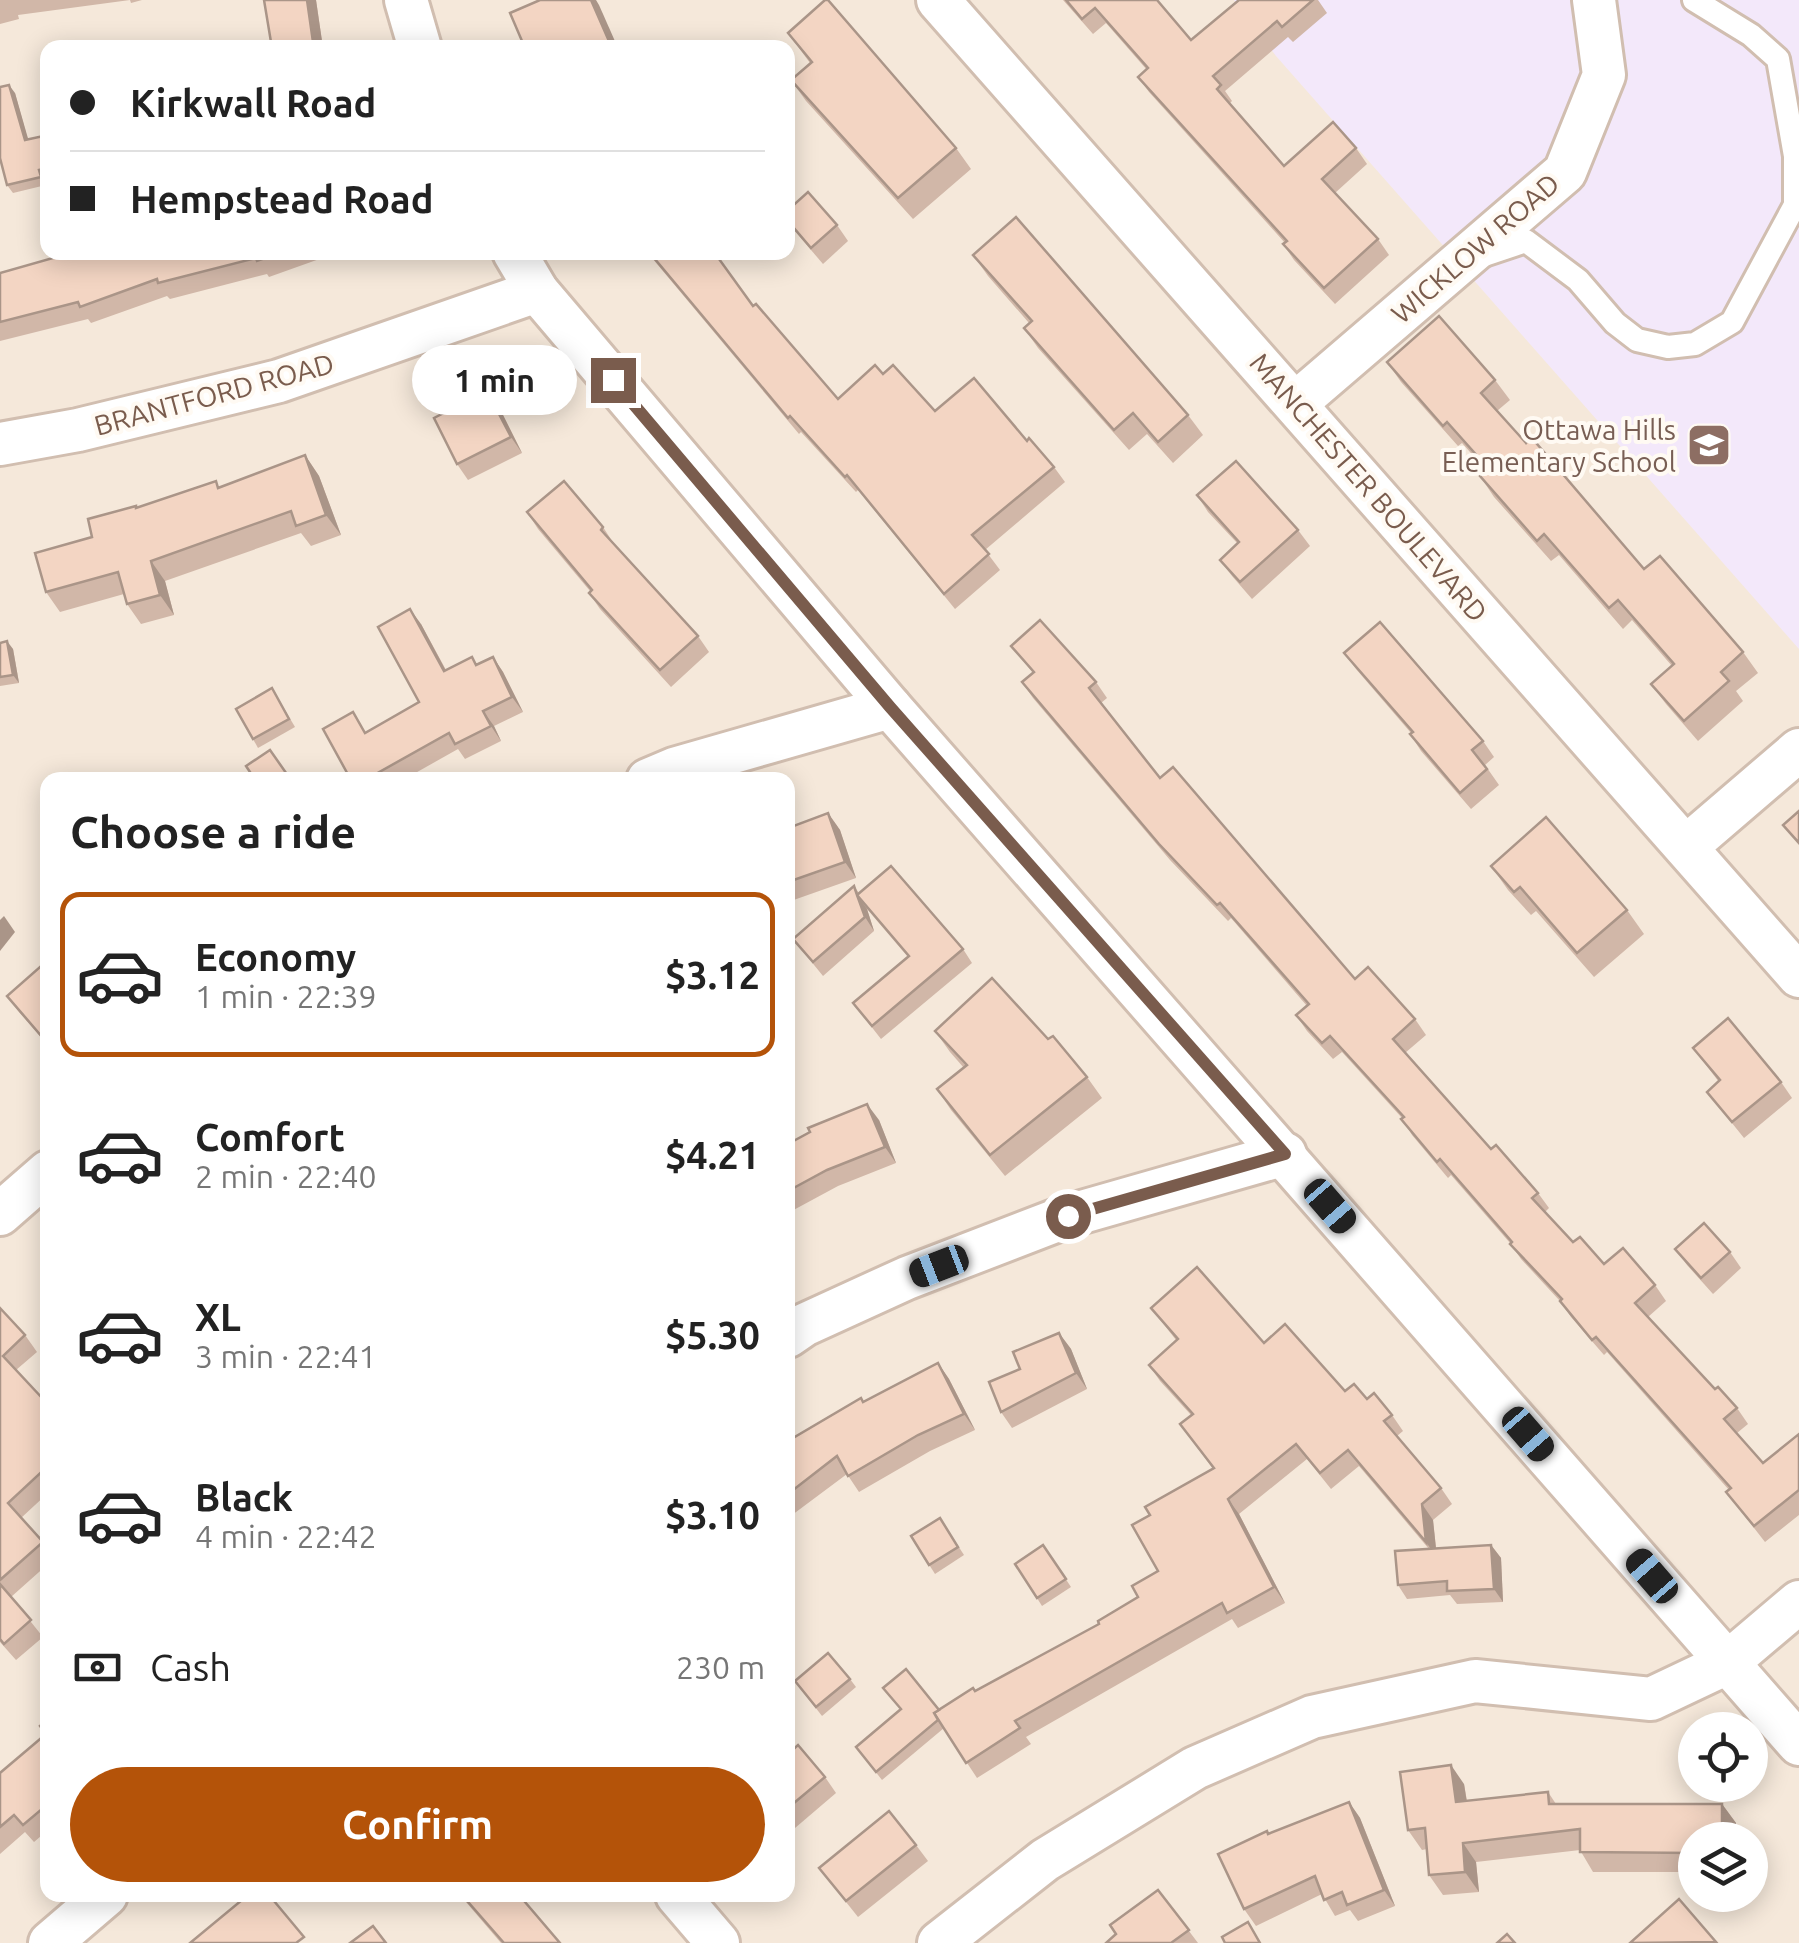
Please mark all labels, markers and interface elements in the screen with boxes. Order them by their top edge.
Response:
text: Kirkwall Road [130,82,376,124]
street label: WICKLOW ROAD [1385,167,1565,329]
text: Hempstead Road [130,178,433,220]
callout: 1 min [413,345,578,415]
street label: BRANTFORD ROAD [91,347,337,441]
street label: MANCHESTER BOULEVARD [1244,347,1494,627]
route end [591,358,636,403]
text: 1 min [454,362,535,398]
place label: Ottawa Hills Elementary School [1442,414,1676,477]
school or university icon: Ottawa Hills Elementary School [1686,422,1732,468]
text: Choose a ride [70,806,356,857]
icon: car [75,930,165,1020]
text: Economy [195,936,356,978]
text: $3.12 [665,954,760,996]
text: 1 min · 22:39 [195,978,377,1014]
icon: car [75,1110,165,1200]
text: Comfort [195,1116,345,1158]
text: $4.21 [665,1134,760,1176]
text: 2 min · 22:40 [195,1158,377,1194]
car [1299,1174,1361,1238]
route start [1046,1194,1091,1239]
car [906,1241,972,1291]
icon: car [75,1290,165,1380]
text: XL [195,1296,241,1338]
text: $5.30 [665,1314,760,1356]
text: 3 min · 22:41 [195,1338,377,1374]
car [1497,1402,1559,1466]
icon: car [75,1470,165,1560]
text: Black [195,1476,293,1518]
text: $3.10 [665,1494,760,1536]
text: 4 min · 22:42 [195,1518,377,1554]
car [1621,1544,1683,1608]
icon: cash [70,1640,125,1695]
text: Cash [150,1646,231,1688]
text: 230 m [676,1649,765,1685]
map controls [1678,1712,1768,1912]
button: locate [1678,1712,1768,1802]
button: Confirm [70,1767,765,1882]
button: layers [1678,1822,1768,1912]

